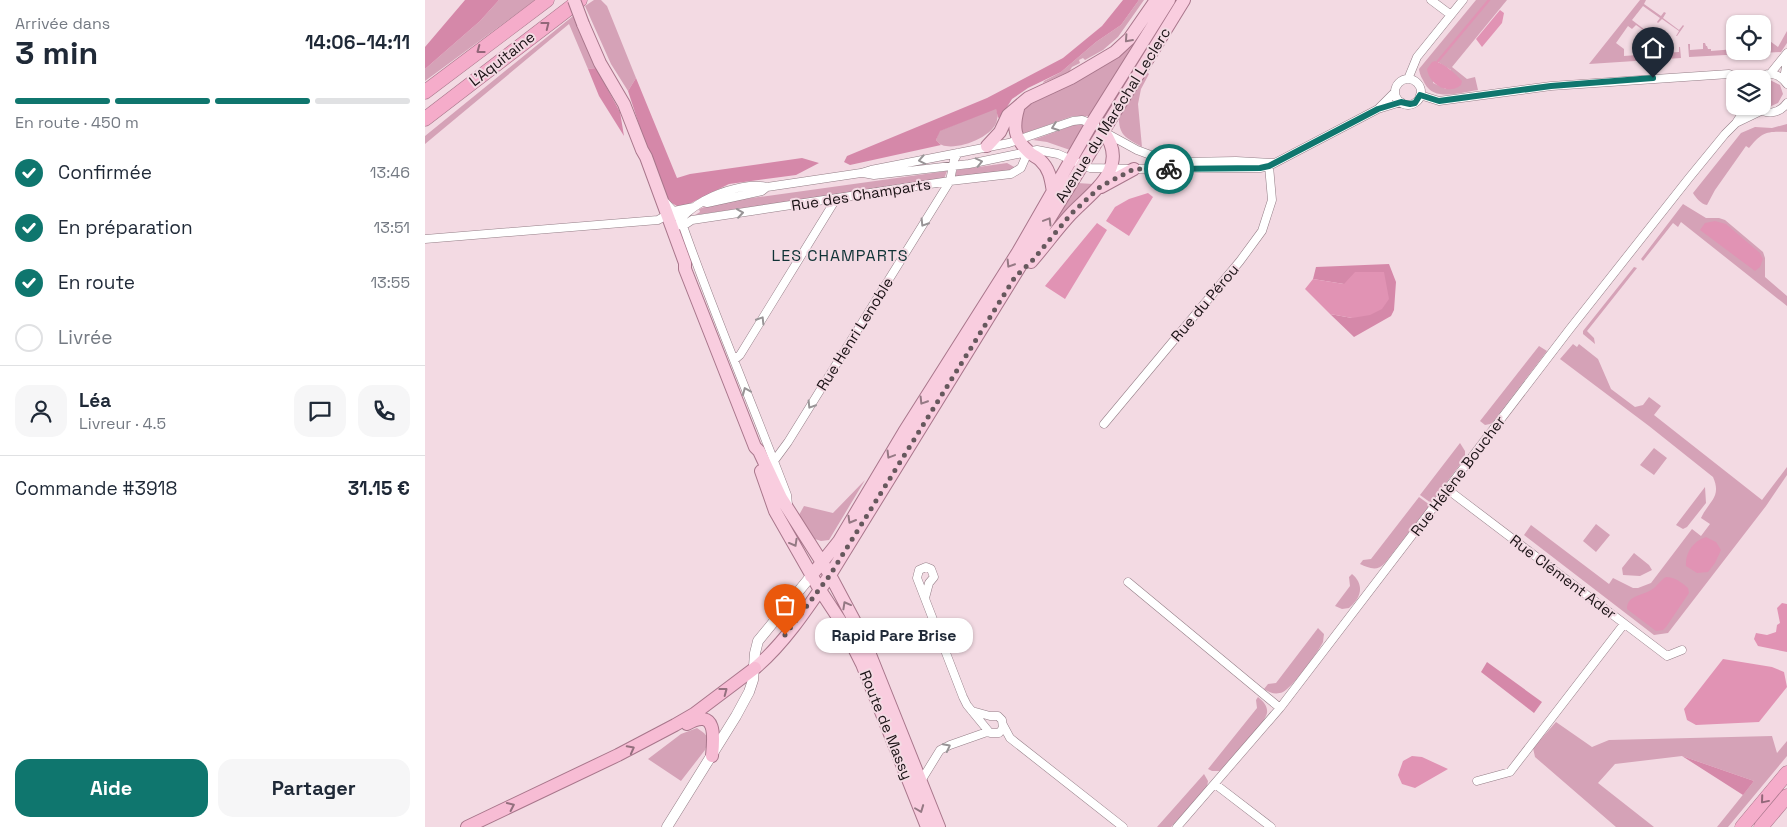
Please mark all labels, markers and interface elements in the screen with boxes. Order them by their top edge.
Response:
text: Arrivée dans [15,13,110,34]
map controls [1726,15,1771,115]
button: locate [1726,15,1771,60]
one-way arrow [540,22,549,30]
street label: Avenue du Maréchal Leclerc [1051,24,1174,206]
street label: L'Aquitaine [465,27,538,90]
pin [1632,27,1674,78]
text: 14:06–14:11 [305,30,410,55]
text: 3 min [15,33,98,73]
one-way arrow [1125,34,1134,43]
icon: home [1639,34,1667,62]
one-way arrow [477,45,486,53]
button: layers [1726,70,1771,115]
text: En route · 450 m [15,112,139,133]
one-way arrow [1052,121,1060,131]
courier [1144,144,1194,194]
one-way arrow [918,155,926,165]
icon: bike [1155,155,1183,183]
one-way arrow [975,157,984,168]
icon: check [15,159,43,187]
text: Confirmée [58,160,152,185]
text: 13:46 [370,162,410,183]
street label: Rue des Champarts [790,174,932,215]
one-way arrow [736,208,744,219]
icon: check [15,214,43,242]
text: En préparation [58,215,193,240]
text: 13:51 [374,217,410,238]
one-way arrow [921,217,931,226]
one-way arrow [1042,217,1052,226]
district label: LES CHAMPARTS [772,245,909,266]
one-way arrow [1006,259,1016,268]
street label: Rue du Pérou [1167,260,1243,345]
icon: check [15,269,43,297]
text: En route [58,270,135,295]
text: 13:55 [370,272,410,293]
street label: Rue Henri Lenoble [812,273,897,394]
one-way arrow [755,317,764,326]
text: Livrée [58,325,113,350]
button: person [15,385,67,437]
button: chat [294,385,346,437]
button: phone [358,385,410,437]
one-way arrow [742,387,753,396]
text: Léa [79,388,111,413]
one-way arrow [919,396,929,405]
one-way arrow [808,400,817,409]
street label: Rue Hélène Boucher [1406,412,1509,540]
text: Livreur · 4.5 [79,413,166,434]
one-way arrow [886,449,896,458]
text: Commande #3918 [15,476,177,501]
text: 31.15 € [348,476,410,501]
one-way arrow [847,514,857,523]
street label: Rue Clément Ader [1506,530,1621,623]
one-way arrow [787,538,797,547]
pin [764,584,806,635]
icon: bag [771,591,799,619]
one-way arrow [842,602,852,611]
callout: Rapid Pare Brise [815,618,973,652]
text: Rapid Pare Brise [831,625,957,646]
street label: Route de Massy [856,667,917,782]
one-way arrow [718,688,728,697]
one-way arrow [941,743,950,753]
one-way arrow [626,745,635,755]
button: Aide [15,759,208,817]
button: Partager [218,759,410,817]
one-way arrow [1762,794,1770,803]
one-way arrow [506,802,515,813]
one-way arrow [913,804,924,813]

